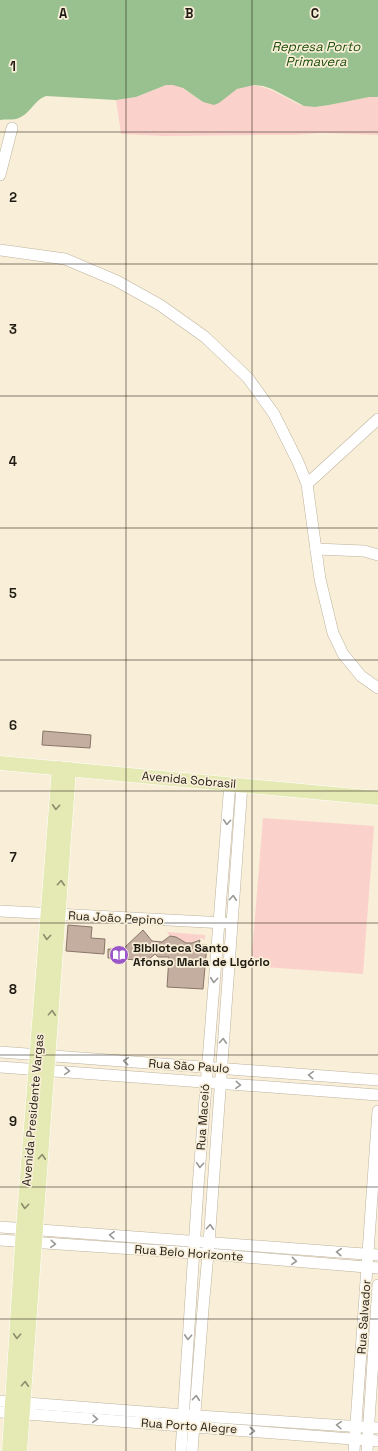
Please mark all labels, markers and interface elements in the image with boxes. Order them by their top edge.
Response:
text: A [59,5,68,22]
text: B [185,5,194,22]
text: C [311,5,319,22]
water label: Represa Porto Primavera [272,38,361,70]
text: 1 [10,58,16,75]
text: 2 [9,189,17,206]
text: 3 [9,321,17,338]
text: 4 [9,453,17,470]
text: 5 [9,585,17,602]
text: 6 [9,717,17,734]
street label: Avenida Sobrasil [141,768,237,792]
one-way arrow [52,804,61,810]
one-way arrow [222,819,231,825]
text: 7 [9,849,17,866]
one-way arrow [57,880,66,887]
one-way arrow [229,895,238,901]
street label: Rua João Pepino [68,908,164,928]
one-way arrow [42,934,51,940]
place label: Biblioteca Santo Afonso Maria de Ligório [133,940,270,970]
library icon: Biblioteca Santo Afonso Maria de Ligório [108,944,130,966]
one-way arrow [210,977,219,983]
text: 8 [9,981,17,998]
one-way arrow [47,1010,56,1016]
street label: Avenida Presidente Vargas [18,1033,48,1187]
one-way arrow [218,1038,227,1044]
street label: Rua São Paulo [148,1055,230,1077]
one-way arrow [123,1057,129,1066]
one-way arrow [64,1066,70,1075]
one-way arrow [308,1071,314,1080]
one-way arrow [235,1081,241,1090]
street label: Rua Maceió [193,1083,213,1151]
text: 9 [9,1113,17,1130]
one-way arrow [37,1154,46,1160]
one-way arrow [195,1162,204,1168]
one-way arrow [21,1203,30,1209]
one-way arrow [206,1224,215,1230]
one-way arrow [109,1231,115,1240]
one-way arrow [50,1240,56,1249]
street label: Rua Belo Horizonte [134,1241,244,1265]
one-way arrow [336,1248,342,1257]
one-way arrow [291,1257,297,1266]
street label: Rua Salvador [353,1279,375,1355]
one-way arrow [12,1333,21,1339]
one-way arrow [184,1334,193,1340]
one-way arrow [21,1381,30,1387]
one-way arrow [192,1395,201,1401]
one-way arrow [92,1415,98,1424]
street label: Rua Porto Alegre [140,1415,238,1437]
one-way arrow [336,1421,342,1430]
one-way arrow [249,1426,255,1435]

